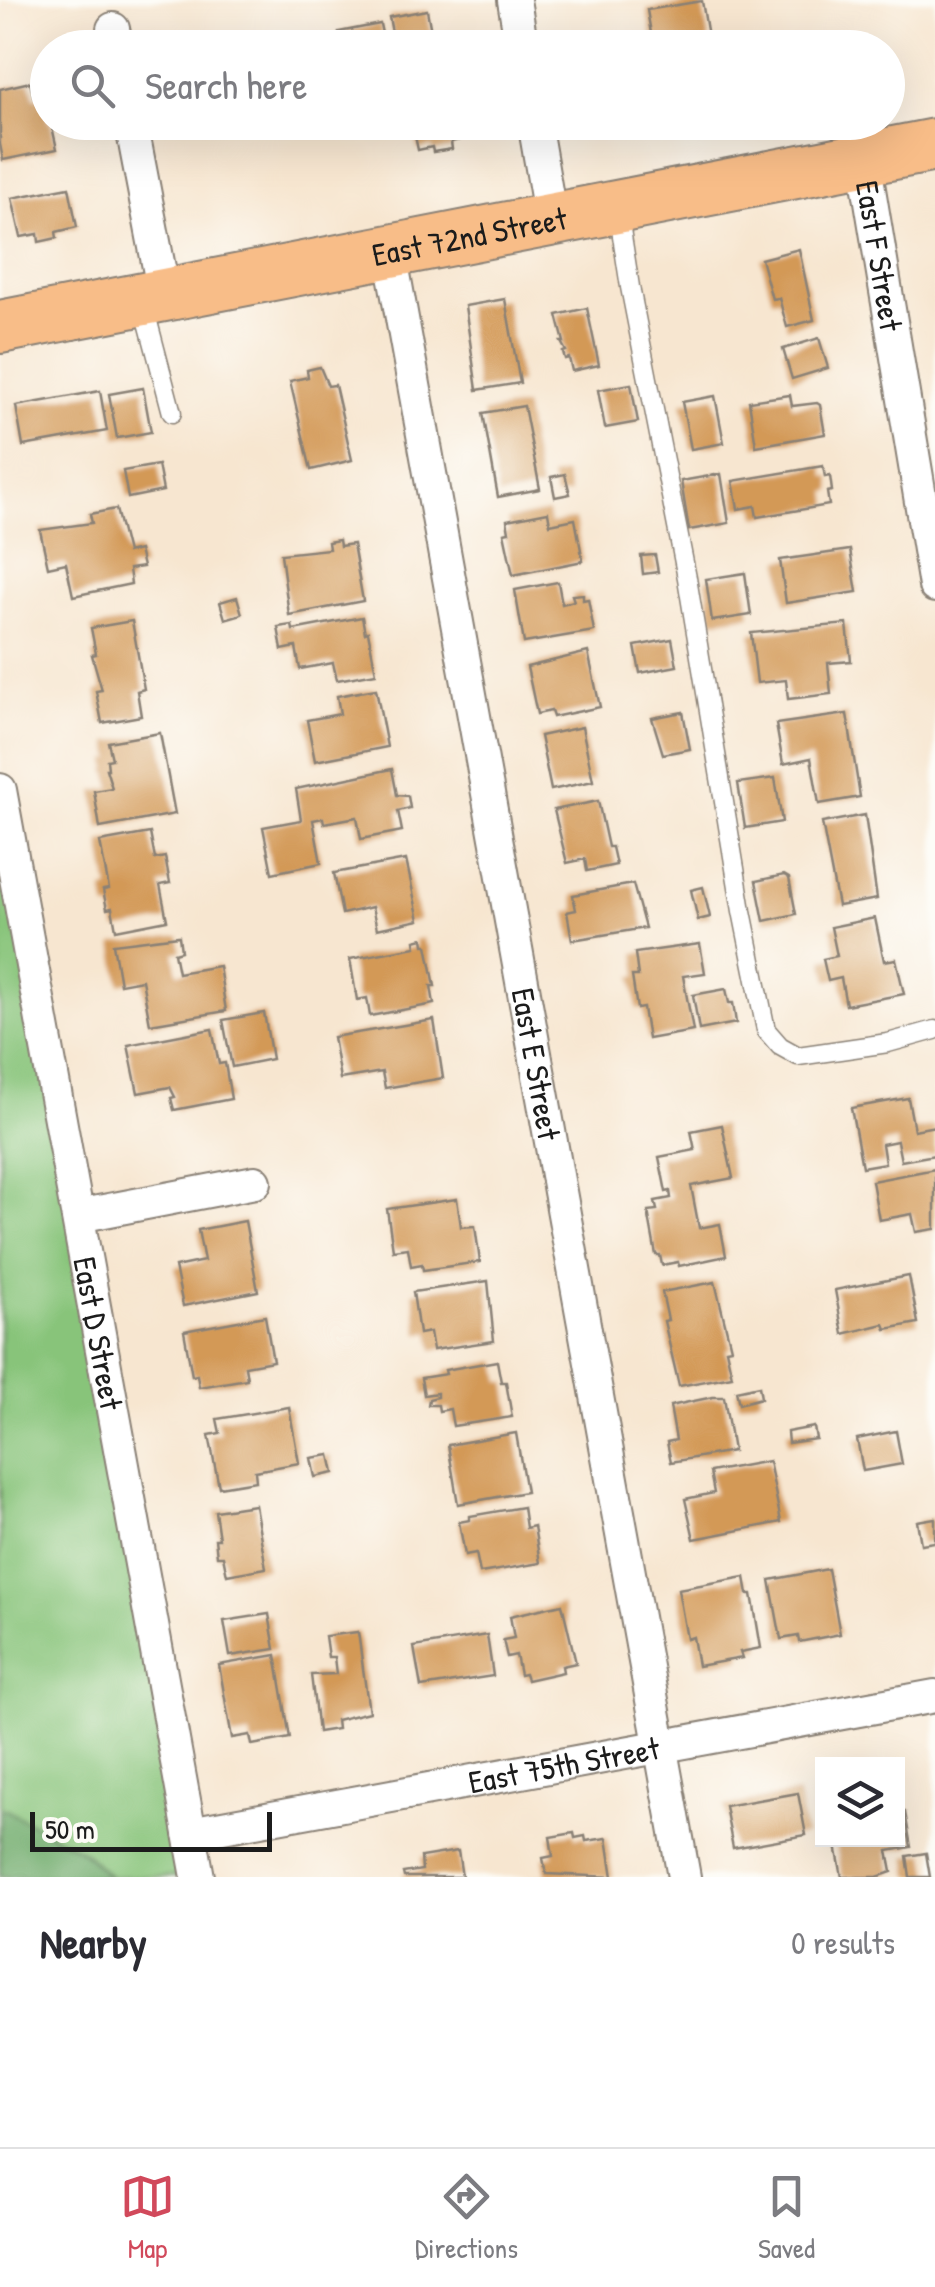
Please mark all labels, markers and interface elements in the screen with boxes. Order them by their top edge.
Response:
search box [30,30,905,140]
icon: search [65,58,120,113]
text: Search here [145,59,307,111]
street label: East F Street [846,177,914,335]
street label: East 72nd Street [368,196,571,276]
street label: East E Street [502,984,572,1144]
street label: East D Street [64,1253,134,1414]
street label: East 75th Street [465,1725,664,1803]
map controls [815,1757,905,1847]
button: layers [815,1757,905,1847]
scale bar [30,1807,272,1852]
text: 50 m [45,1810,95,1848]
text: Nearby [40,1914,147,1971]
text: 0 results [791,1921,895,1964]
tab: Map [120,2169,175,2267]
tab: Directions [415,2169,518,2267]
tab: Saved [758,2169,815,2267]

